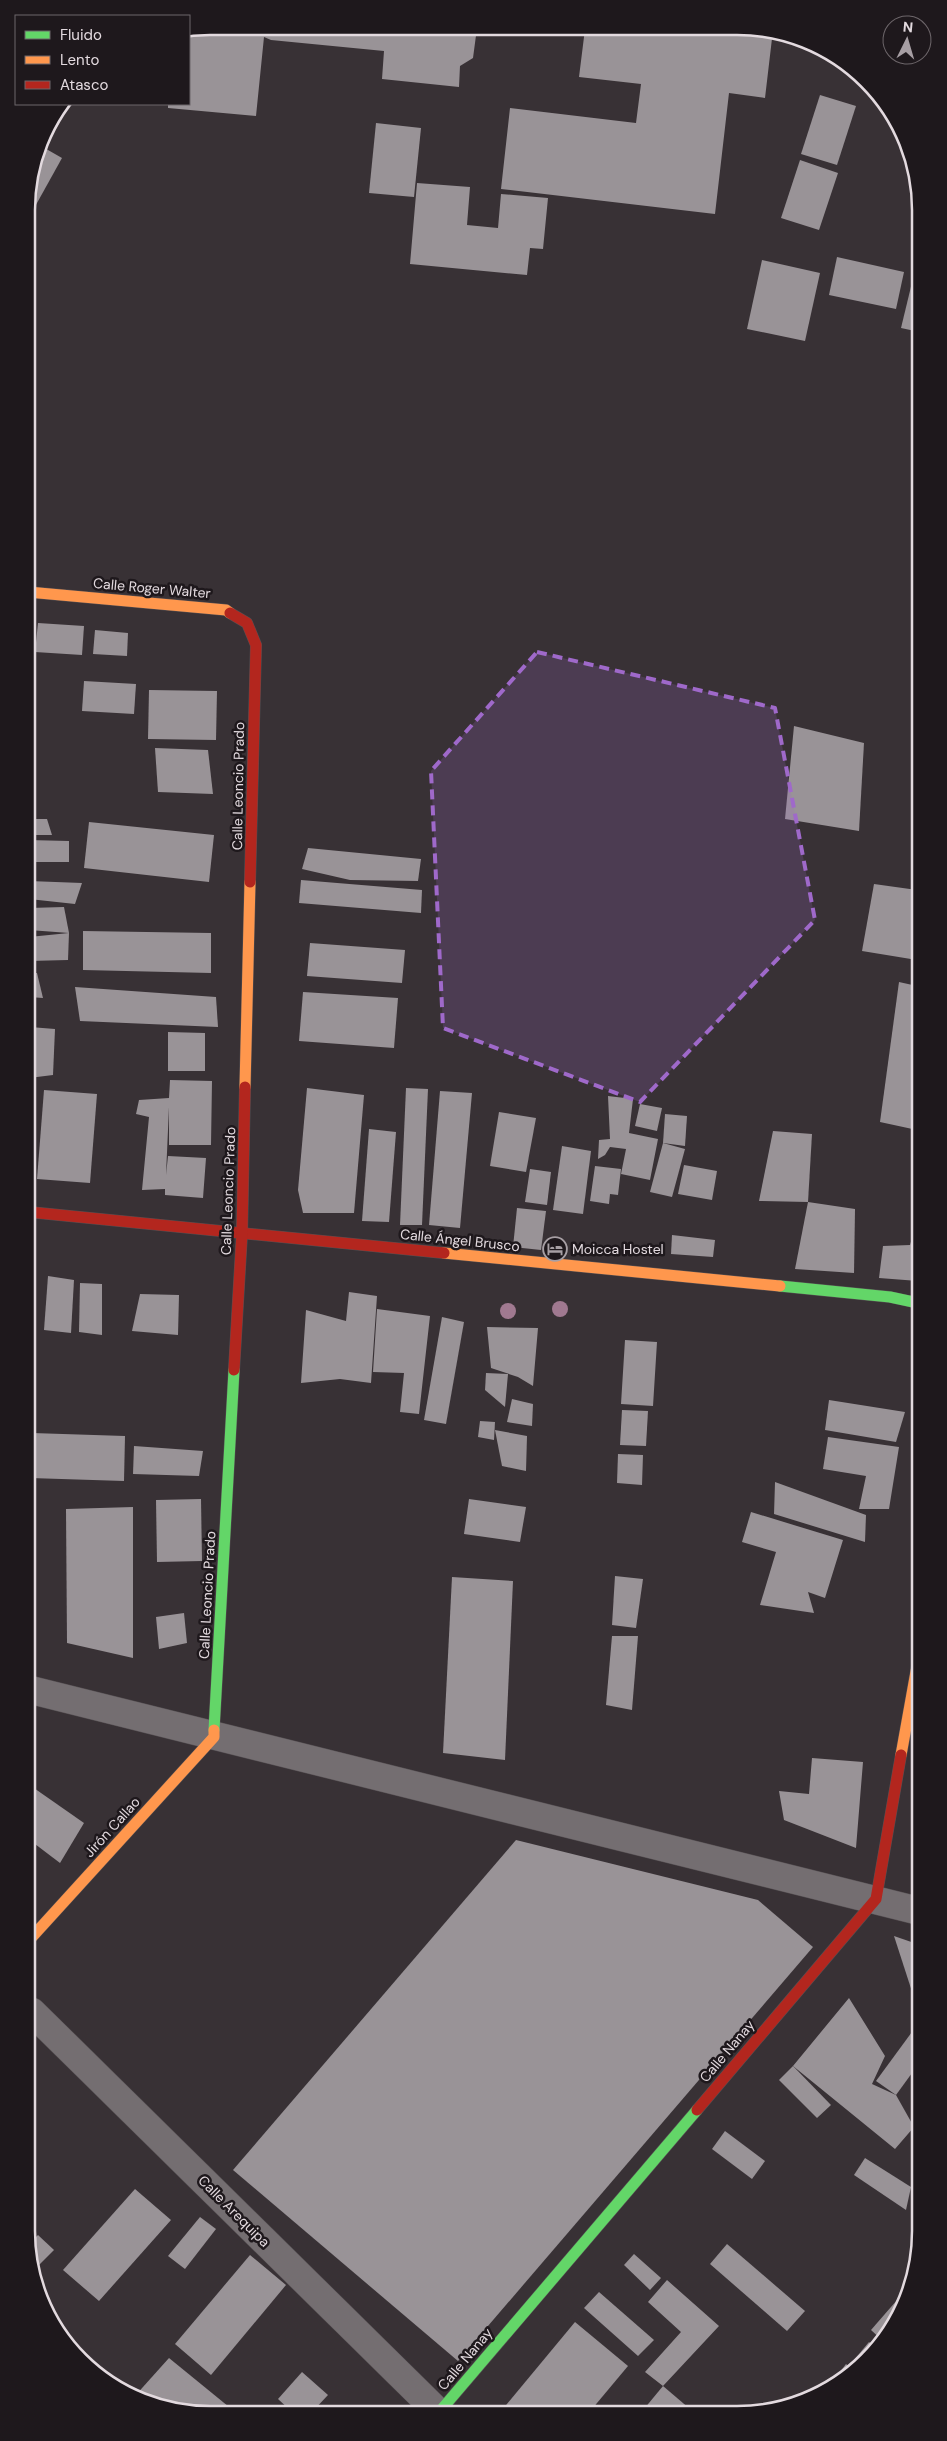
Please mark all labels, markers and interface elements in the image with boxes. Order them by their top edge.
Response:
legend [15,15,190,105]
north arrow [882,15,932,65]
text: N [902,18,914,36]
text: Fluido [60,25,102,45]
text: Lento [60,50,99,70]
text: Atasco [60,75,108,95]
street label: Calle Roger Walter [92,574,212,602]
street label: Calle Leoncio Prado [228,722,248,850]
street label: Calle Leoncio Prado [217,1127,239,1255]
street label: Calle Ángel Brusco [399,1225,521,1255]
hotel icon: Moicca Hostel [542,1236,568,1262]
place label: Moicca Hostel [572,1240,664,1258]
street label: Calle Leoncio Prado [195,1530,219,1660]
street label: Jirón Callao [80,1793,144,1861]
street label: Calle Nanay [696,2016,758,2086]
street label: Calle Arequipa [194,2171,274,2251]
street label: Calle Nanay [434,2324,496,2394]

